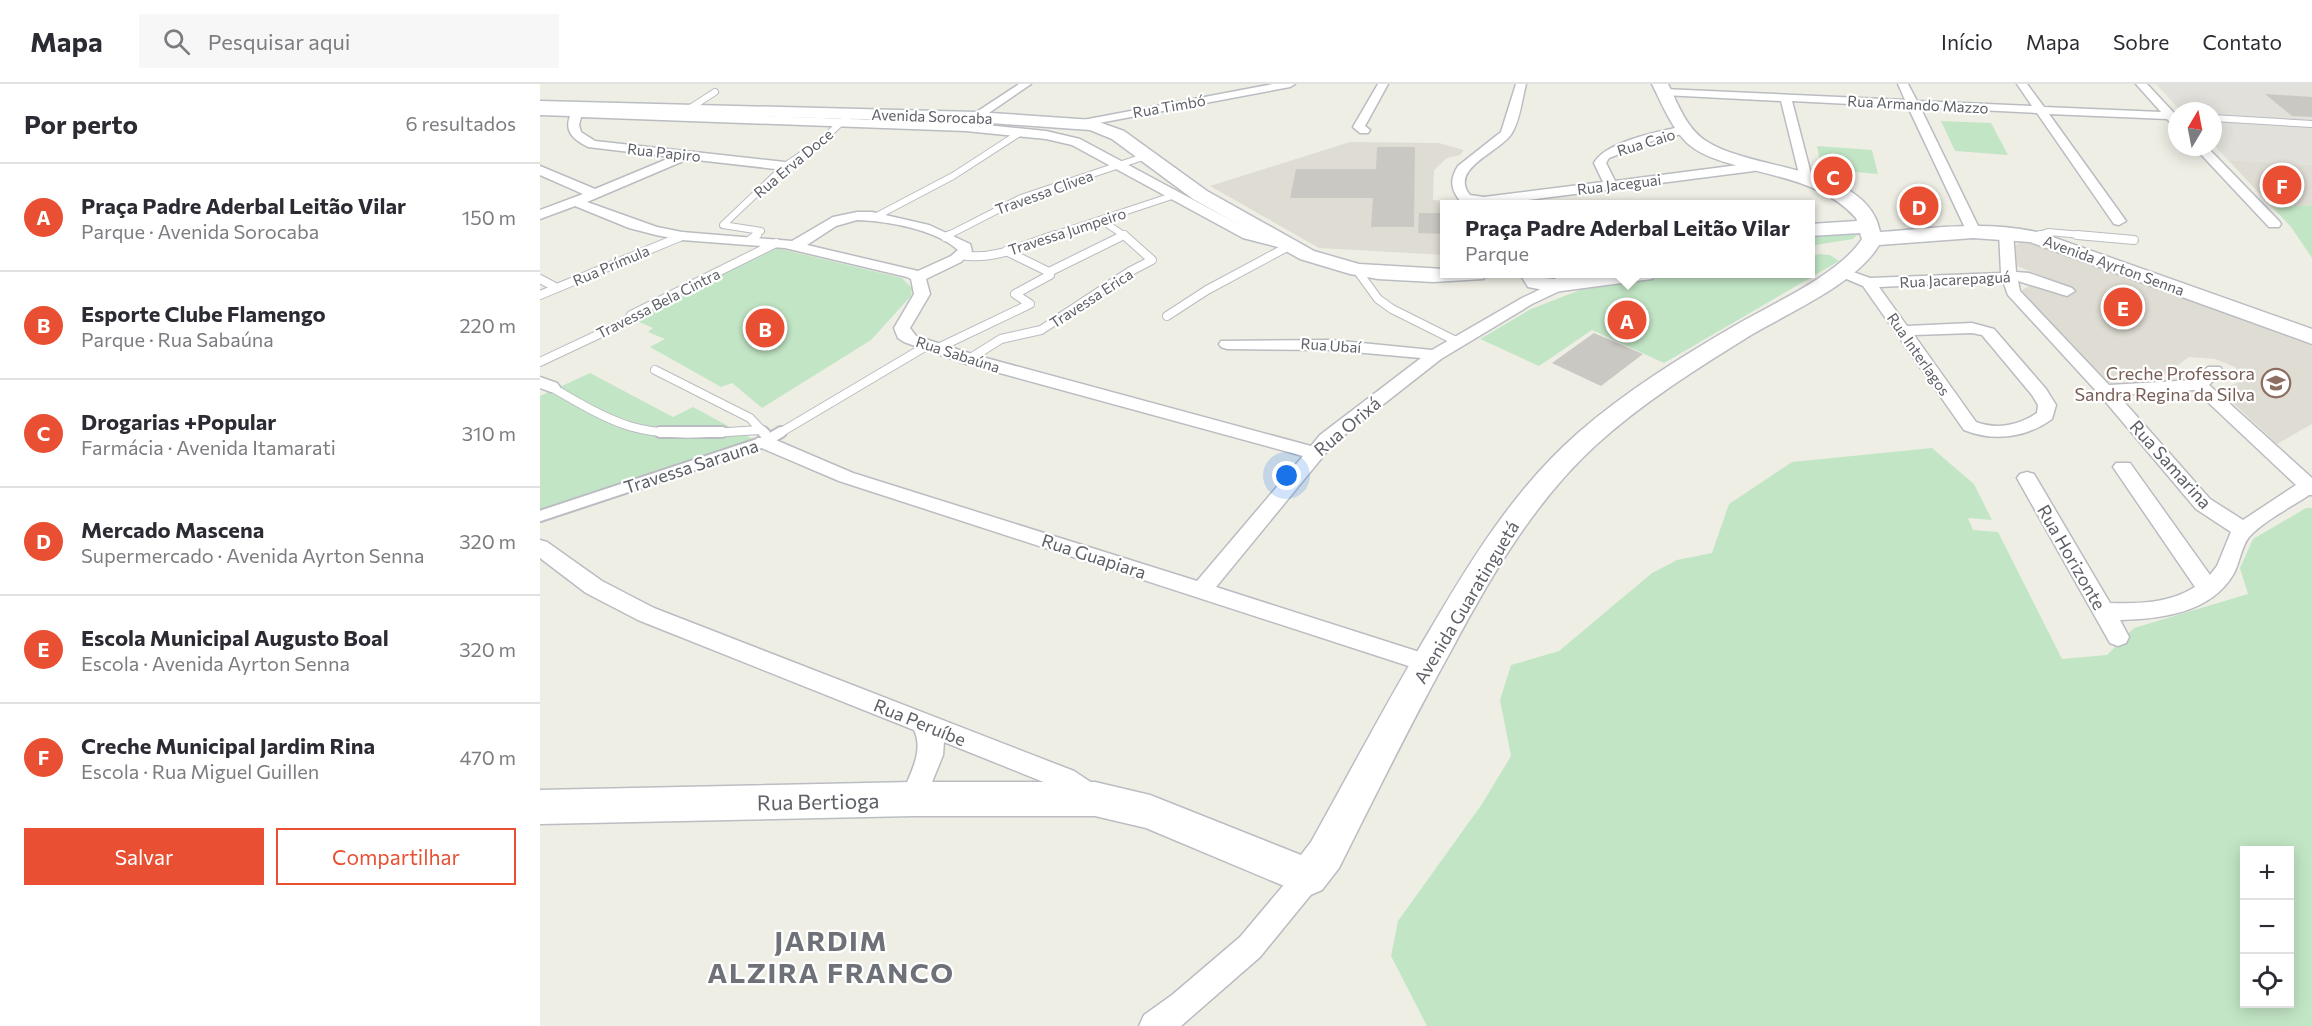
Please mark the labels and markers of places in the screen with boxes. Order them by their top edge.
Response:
pin: C [1814,154,1852,199]
pin: F [2262,162,2302,208]
pin: D [1900,184,1938,228]
pin: E [2104,284,2142,330]
pin: A [1608,298,1646,342]
pin: B [746,306,784,350]
place label: Creche Professora Sandra Regina da Silva [2074,362,2255,405]
school or university icon: Creche Professora Sandra Regina da Silva [2260,367,2292,399]

